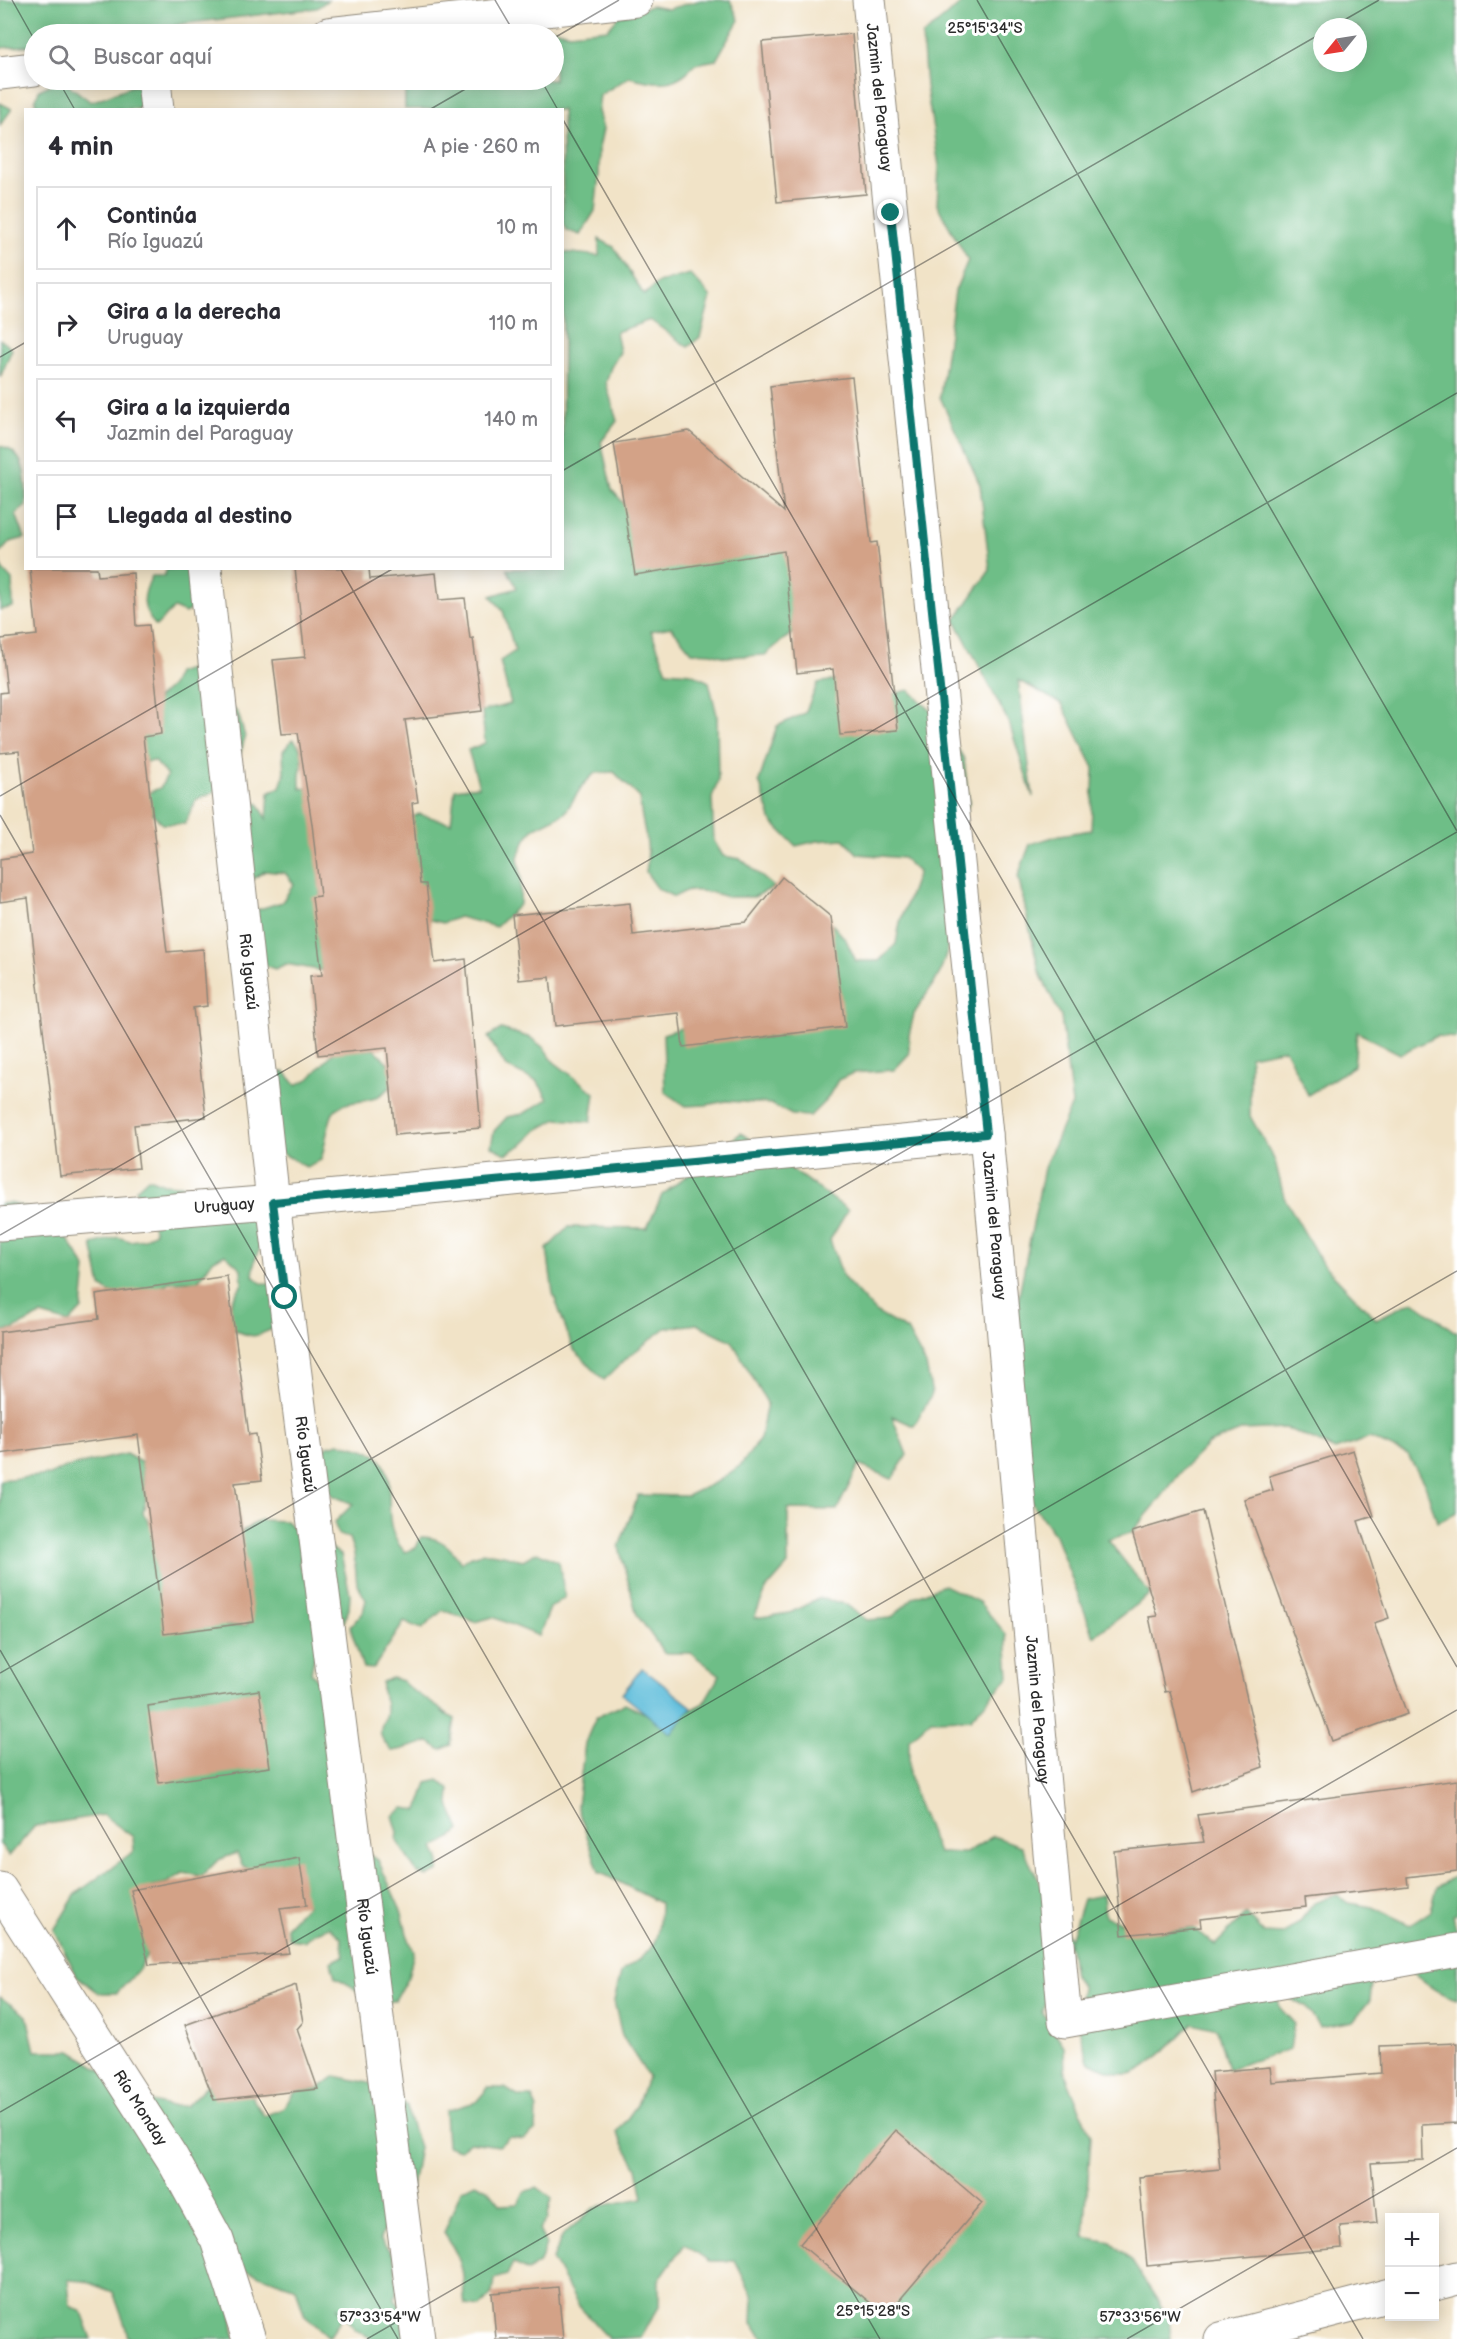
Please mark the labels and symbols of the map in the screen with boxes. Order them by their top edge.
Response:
north arrow [1313,18,1367,72]
text: 25°15'34"S [948,19,1022,38]
street label: Jazmin del Paraguay [862,22,896,173]
route end [877,199,903,225]
street label: Río Iguazú [235,932,262,1011]
street label: Jazmin del Paraguay [978,1150,1010,1302]
street label: Uruguay [193,1194,256,1218]
route start [271,1283,297,1309]
street label: Río Iguazú [291,1415,319,1494]
street label: Jazmin del Paraguay [1021,1635,1053,1786]
street label: Río Iguazú [352,1897,381,1976]
street label: Río Monday [109,2067,172,2150]
text: 25°15'28"S [836,2302,910,2321]
text: 57°33'54"W [339,2308,421,2327]
text: 57°33'56"W [1099,2308,1181,2327]

